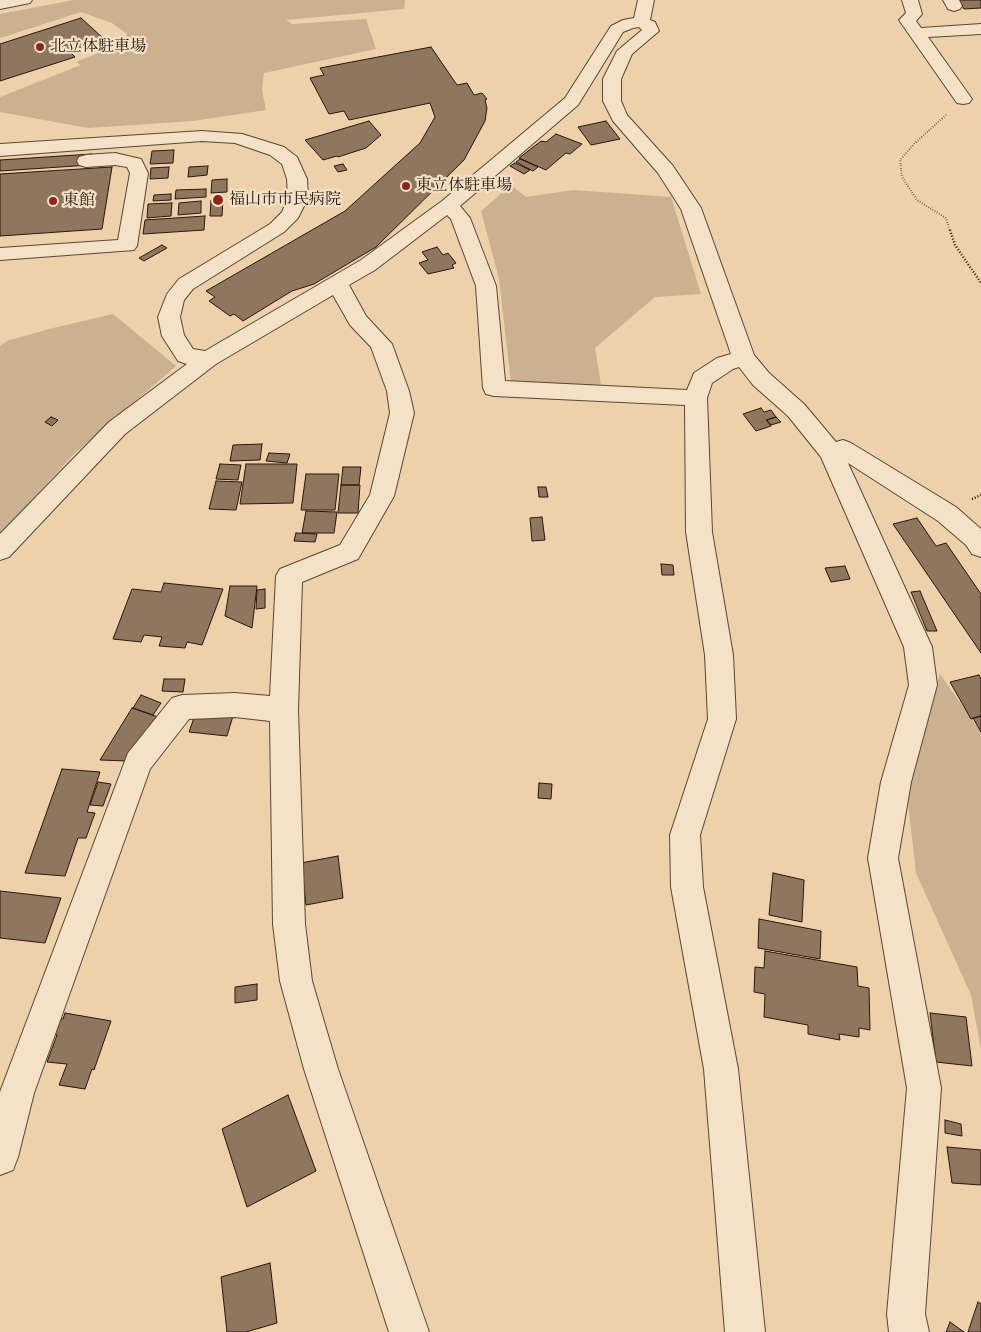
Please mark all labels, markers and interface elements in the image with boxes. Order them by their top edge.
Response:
place label: 北立体駐車場 [50,37,146,57]
marker: 北立体駐車場 [34,41,46,53]
place label: 東立体駐車場 [416,176,512,196]
marker: 東立体駐車場 [400,180,412,192]
place label: 福山市市民病院 [229,190,341,210]
place label: 東館 [63,191,95,211]
marker: 福山市市民病院 [211,193,225,207]
marker: 東館 [47,195,59,207]

